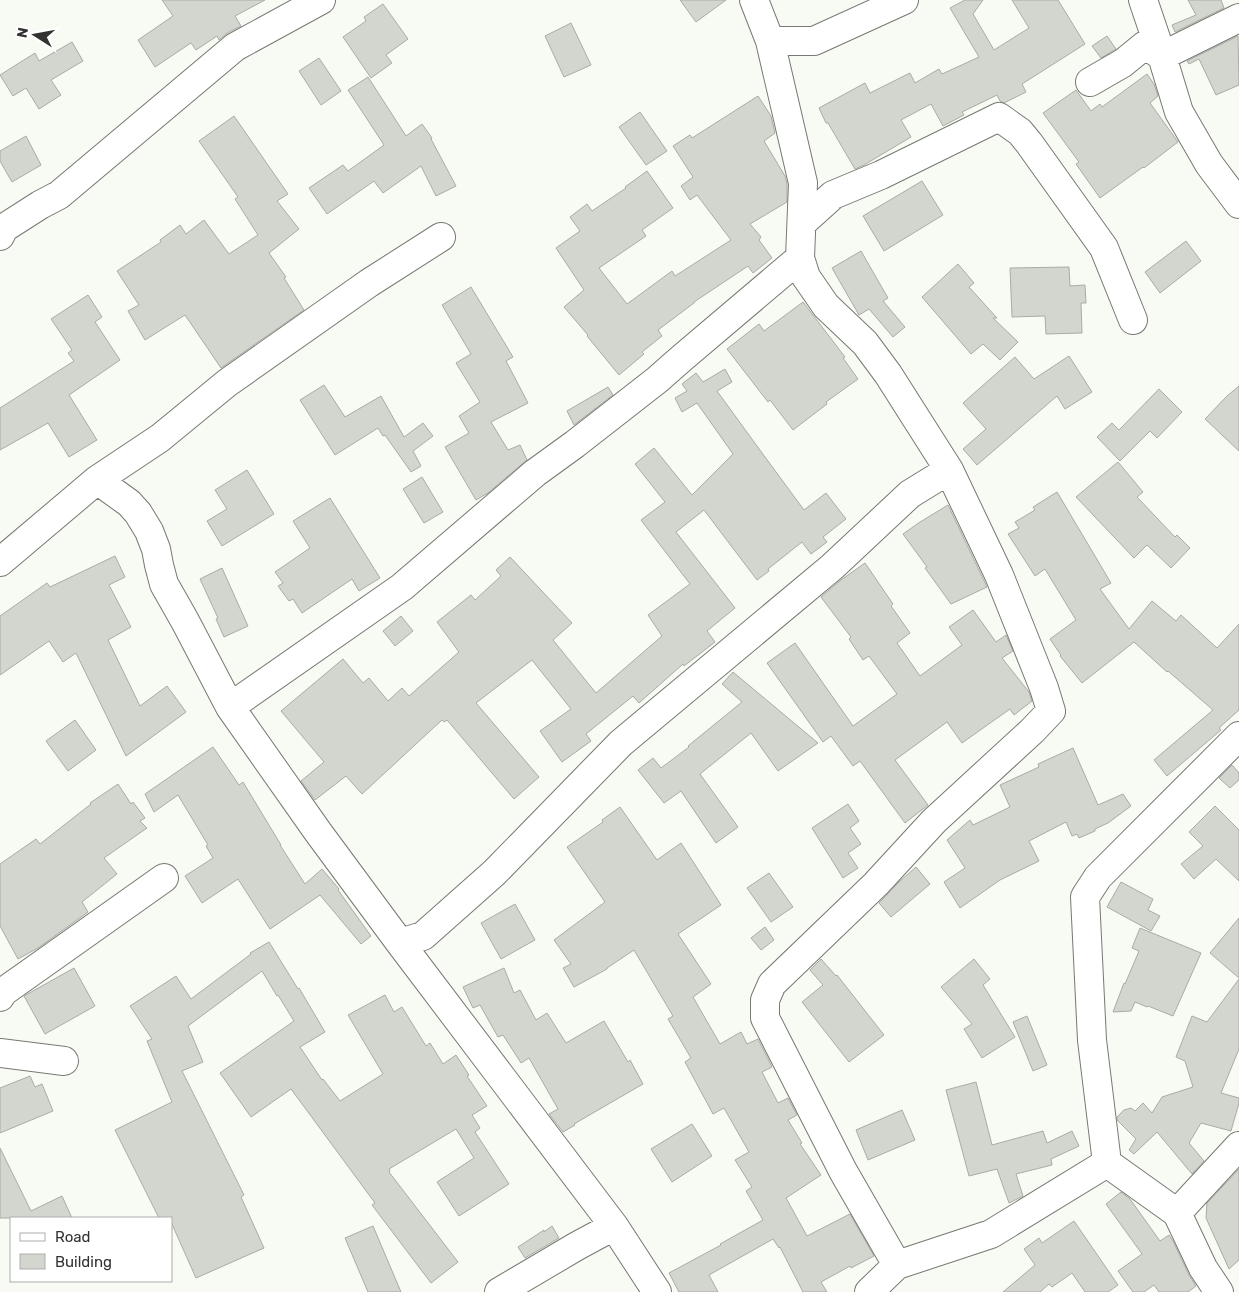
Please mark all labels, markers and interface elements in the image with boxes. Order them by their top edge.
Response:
north arrow [10,10,60,60]
text: N [13,26,32,39]
legend [10,1217,172,1282]
text: Road [55,1228,91,1246]
text: Building [55,1253,112,1271]

